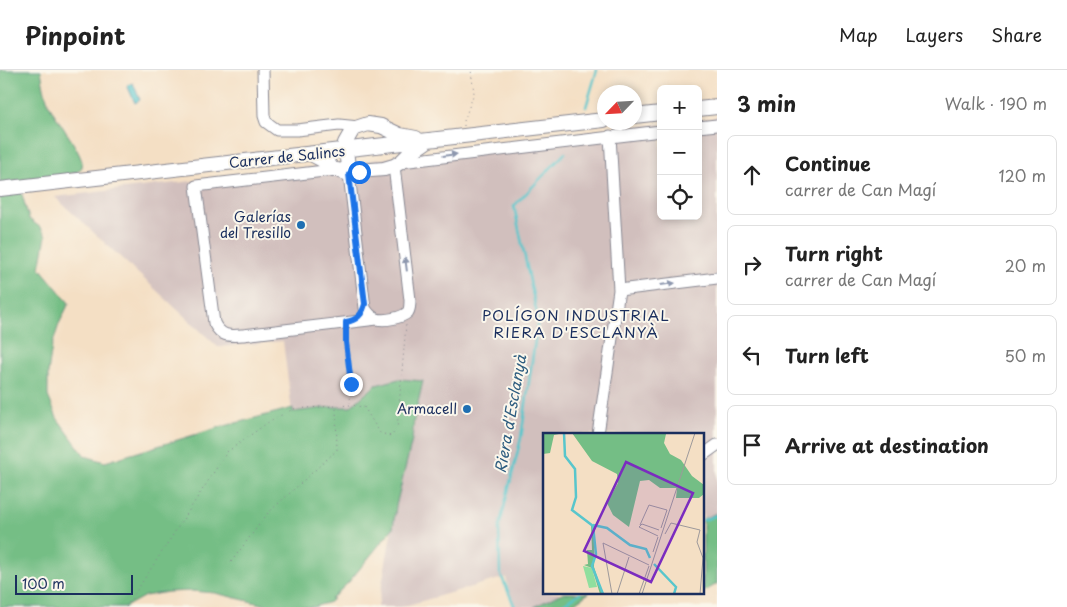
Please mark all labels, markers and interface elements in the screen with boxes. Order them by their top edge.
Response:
text: Pinpoint [25,17,126,53]
text: Map [839,21,878,48]
text: Layers [906,21,963,48]
text: Share [991,21,1042,48]
north arrow [597,85,642,130]
map controls [657,85,702,220]
button: + [657,85,702,130]
text: 3 min [737,87,796,119]
text: Walk · 190 m [945,91,1047,115]
button: − [657,130,702,175]
street label: Carrer de Salincs [228,140,347,173]
text: Continue [785,149,871,177]
one-way arrow [442,151,458,159]
route start [348,161,371,184]
icon: ahead [738,161,766,189]
text: 120 m [999,163,1046,187]
button: locate [657,175,702,220]
text: carrer de Can Magí [785,177,936,201]
place label: Galerías del Tresillo [220,206,291,243]
marker: Galerías del Tresillo [295,219,307,231]
text: Turn right [785,239,883,267]
icon: right [738,251,766,279]
text: 20 m [1005,253,1046,277]
one-way arrow [402,256,410,272]
text: carrer de Can Magí [785,267,936,291]
one-way arrow [660,280,676,288]
district label: POLÍGON INDUSTRIAL RIERA D'ESCLANYÀ [482,303,670,343]
icon: left [738,341,766,369]
text: Turn left [785,341,869,369]
text: 50 m [1005,343,1046,367]
water label: Riera d'Esclanyà [488,352,531,475]
route end [340,373,363,396]
place label: Armacell [397,398,457,419]
marker: Armacell [461,403,473,415]
icon: arrive [738,431,766,459]
text: Arrive at destination [785,431,989,459]
inset map [543,433,704,594]
scale bar [15,572,132,595]
text: 100 m [22,573,65,594]

